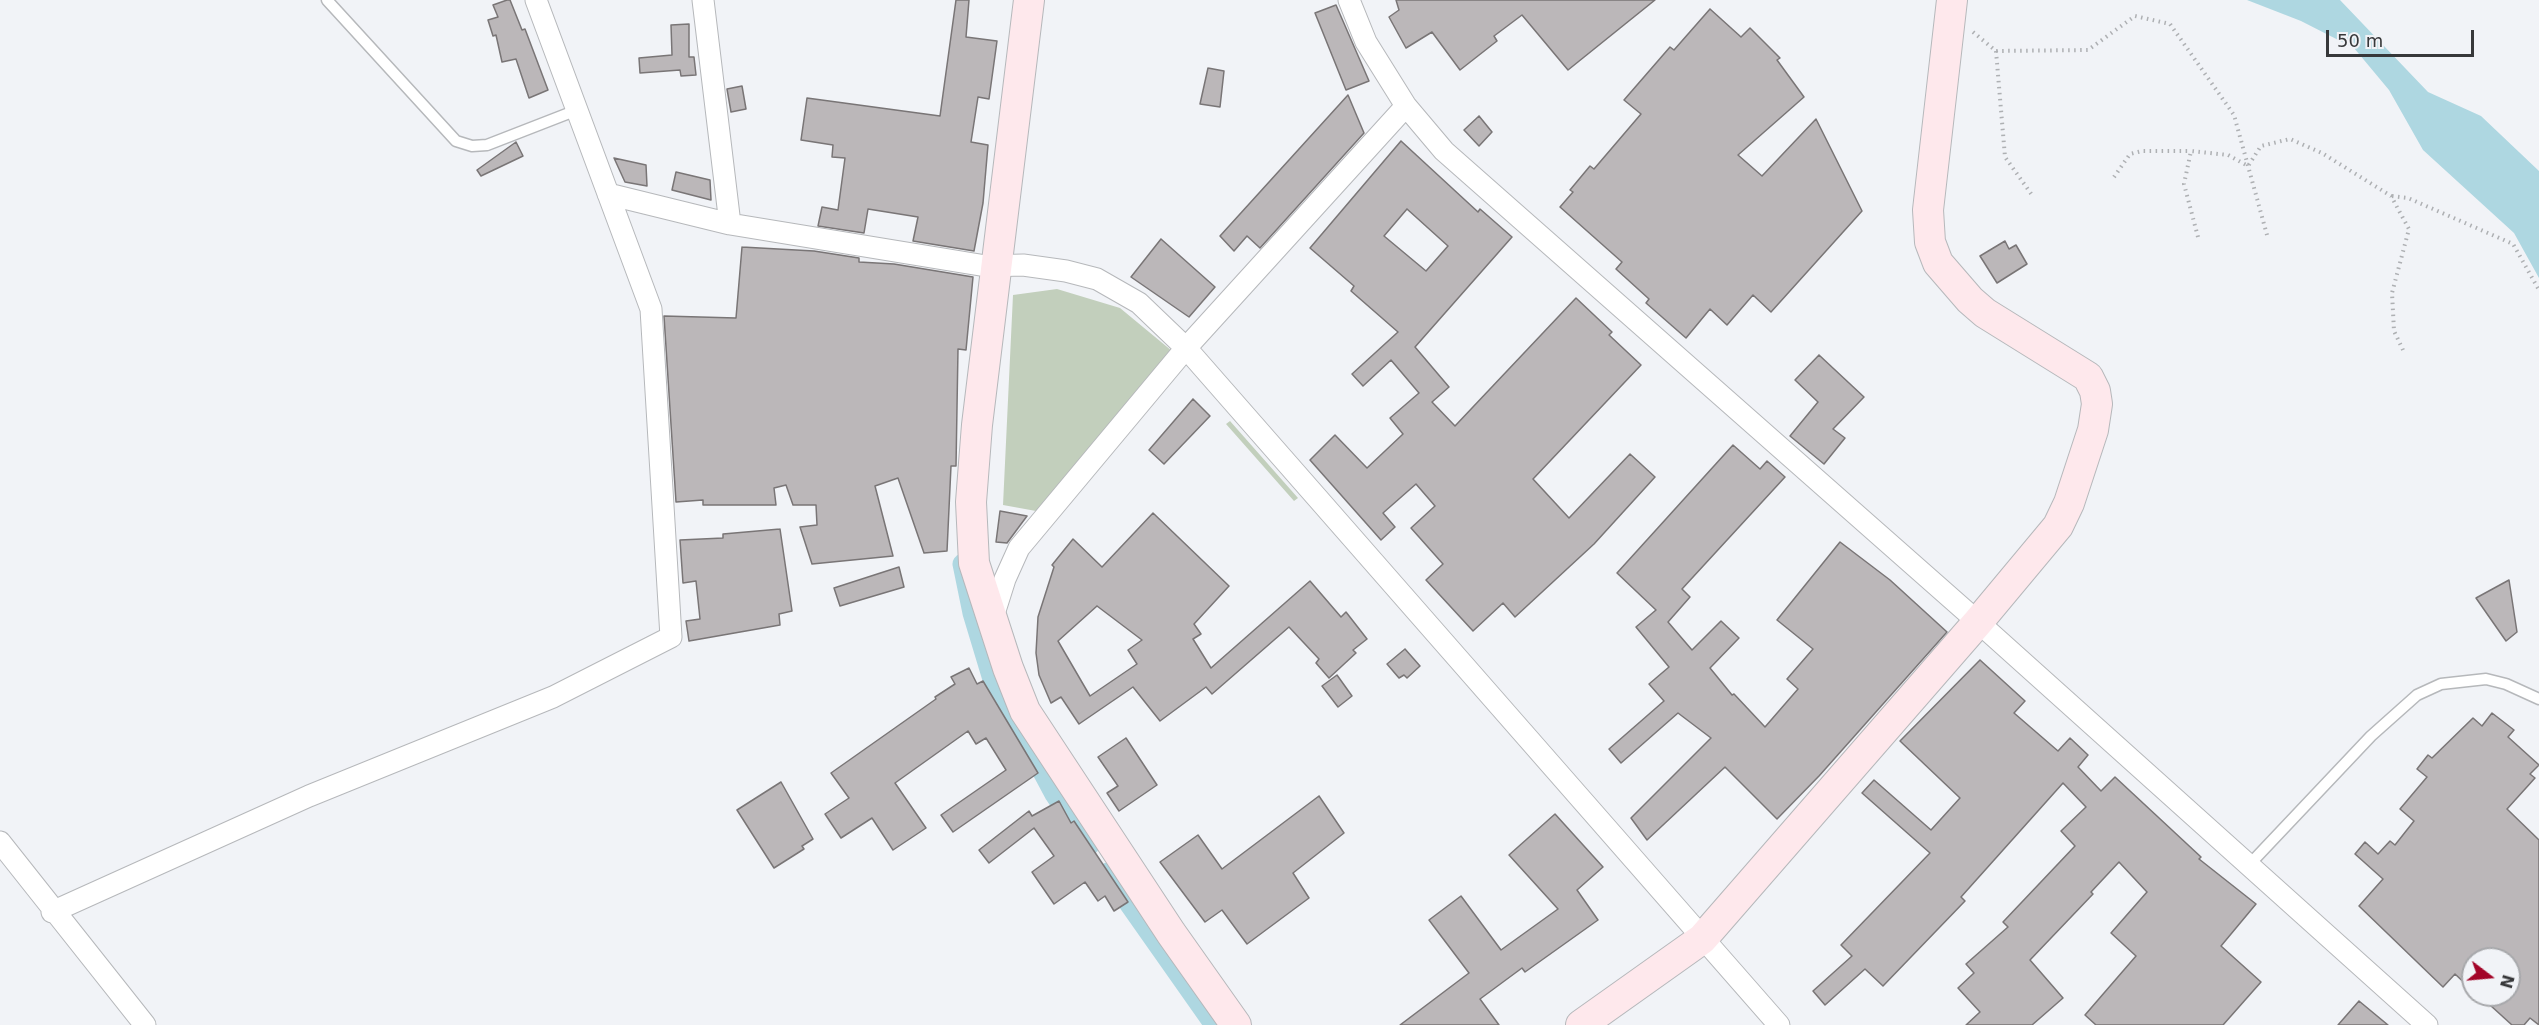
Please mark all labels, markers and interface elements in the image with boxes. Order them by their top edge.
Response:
scale bar [2329,18,2478,56]
text: 50 m [2337,30,2383,51]
north arrow [2461,947,2521,1007]
text: N [2496,972,2518,991]

